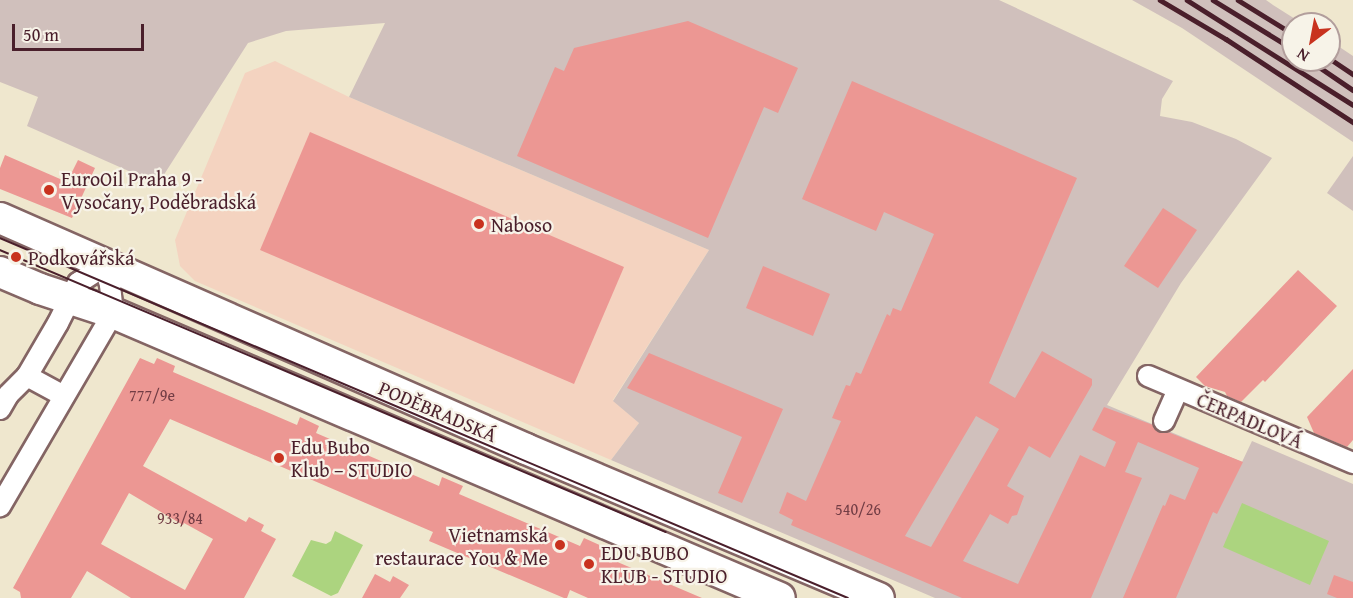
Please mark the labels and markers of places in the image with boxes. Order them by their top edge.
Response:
place label: EuroOil Praha 9 - Vysočany, Poděbradská [61,166,256,213]
marker: EuroOil Praha 9 - Vysočany, Poděbradská [42,183,56,197]
place label: Naboso [491,212,552,236]
marker: Naboso [472,217,486,231]
place label: Podkovářská [28,245,134,269]
marker: Podkovářská [9,250,23,264]
place label: Edu Bubo Klub – STUDIO [291,434,413,481]
marker: Edu Bubo Klub – STUDIO [272,451,286,465]
place label: Vietnamská restaurace You & Me [375,522,548,569]
marker: Vietnamská restaurace You & Me [553,538,567,552]
place label: EDU BUBO KLUB - STUDIO [601,540,727,587]
marker: EDU BUBO KLUB - STUDIO [582,557,596,571]

